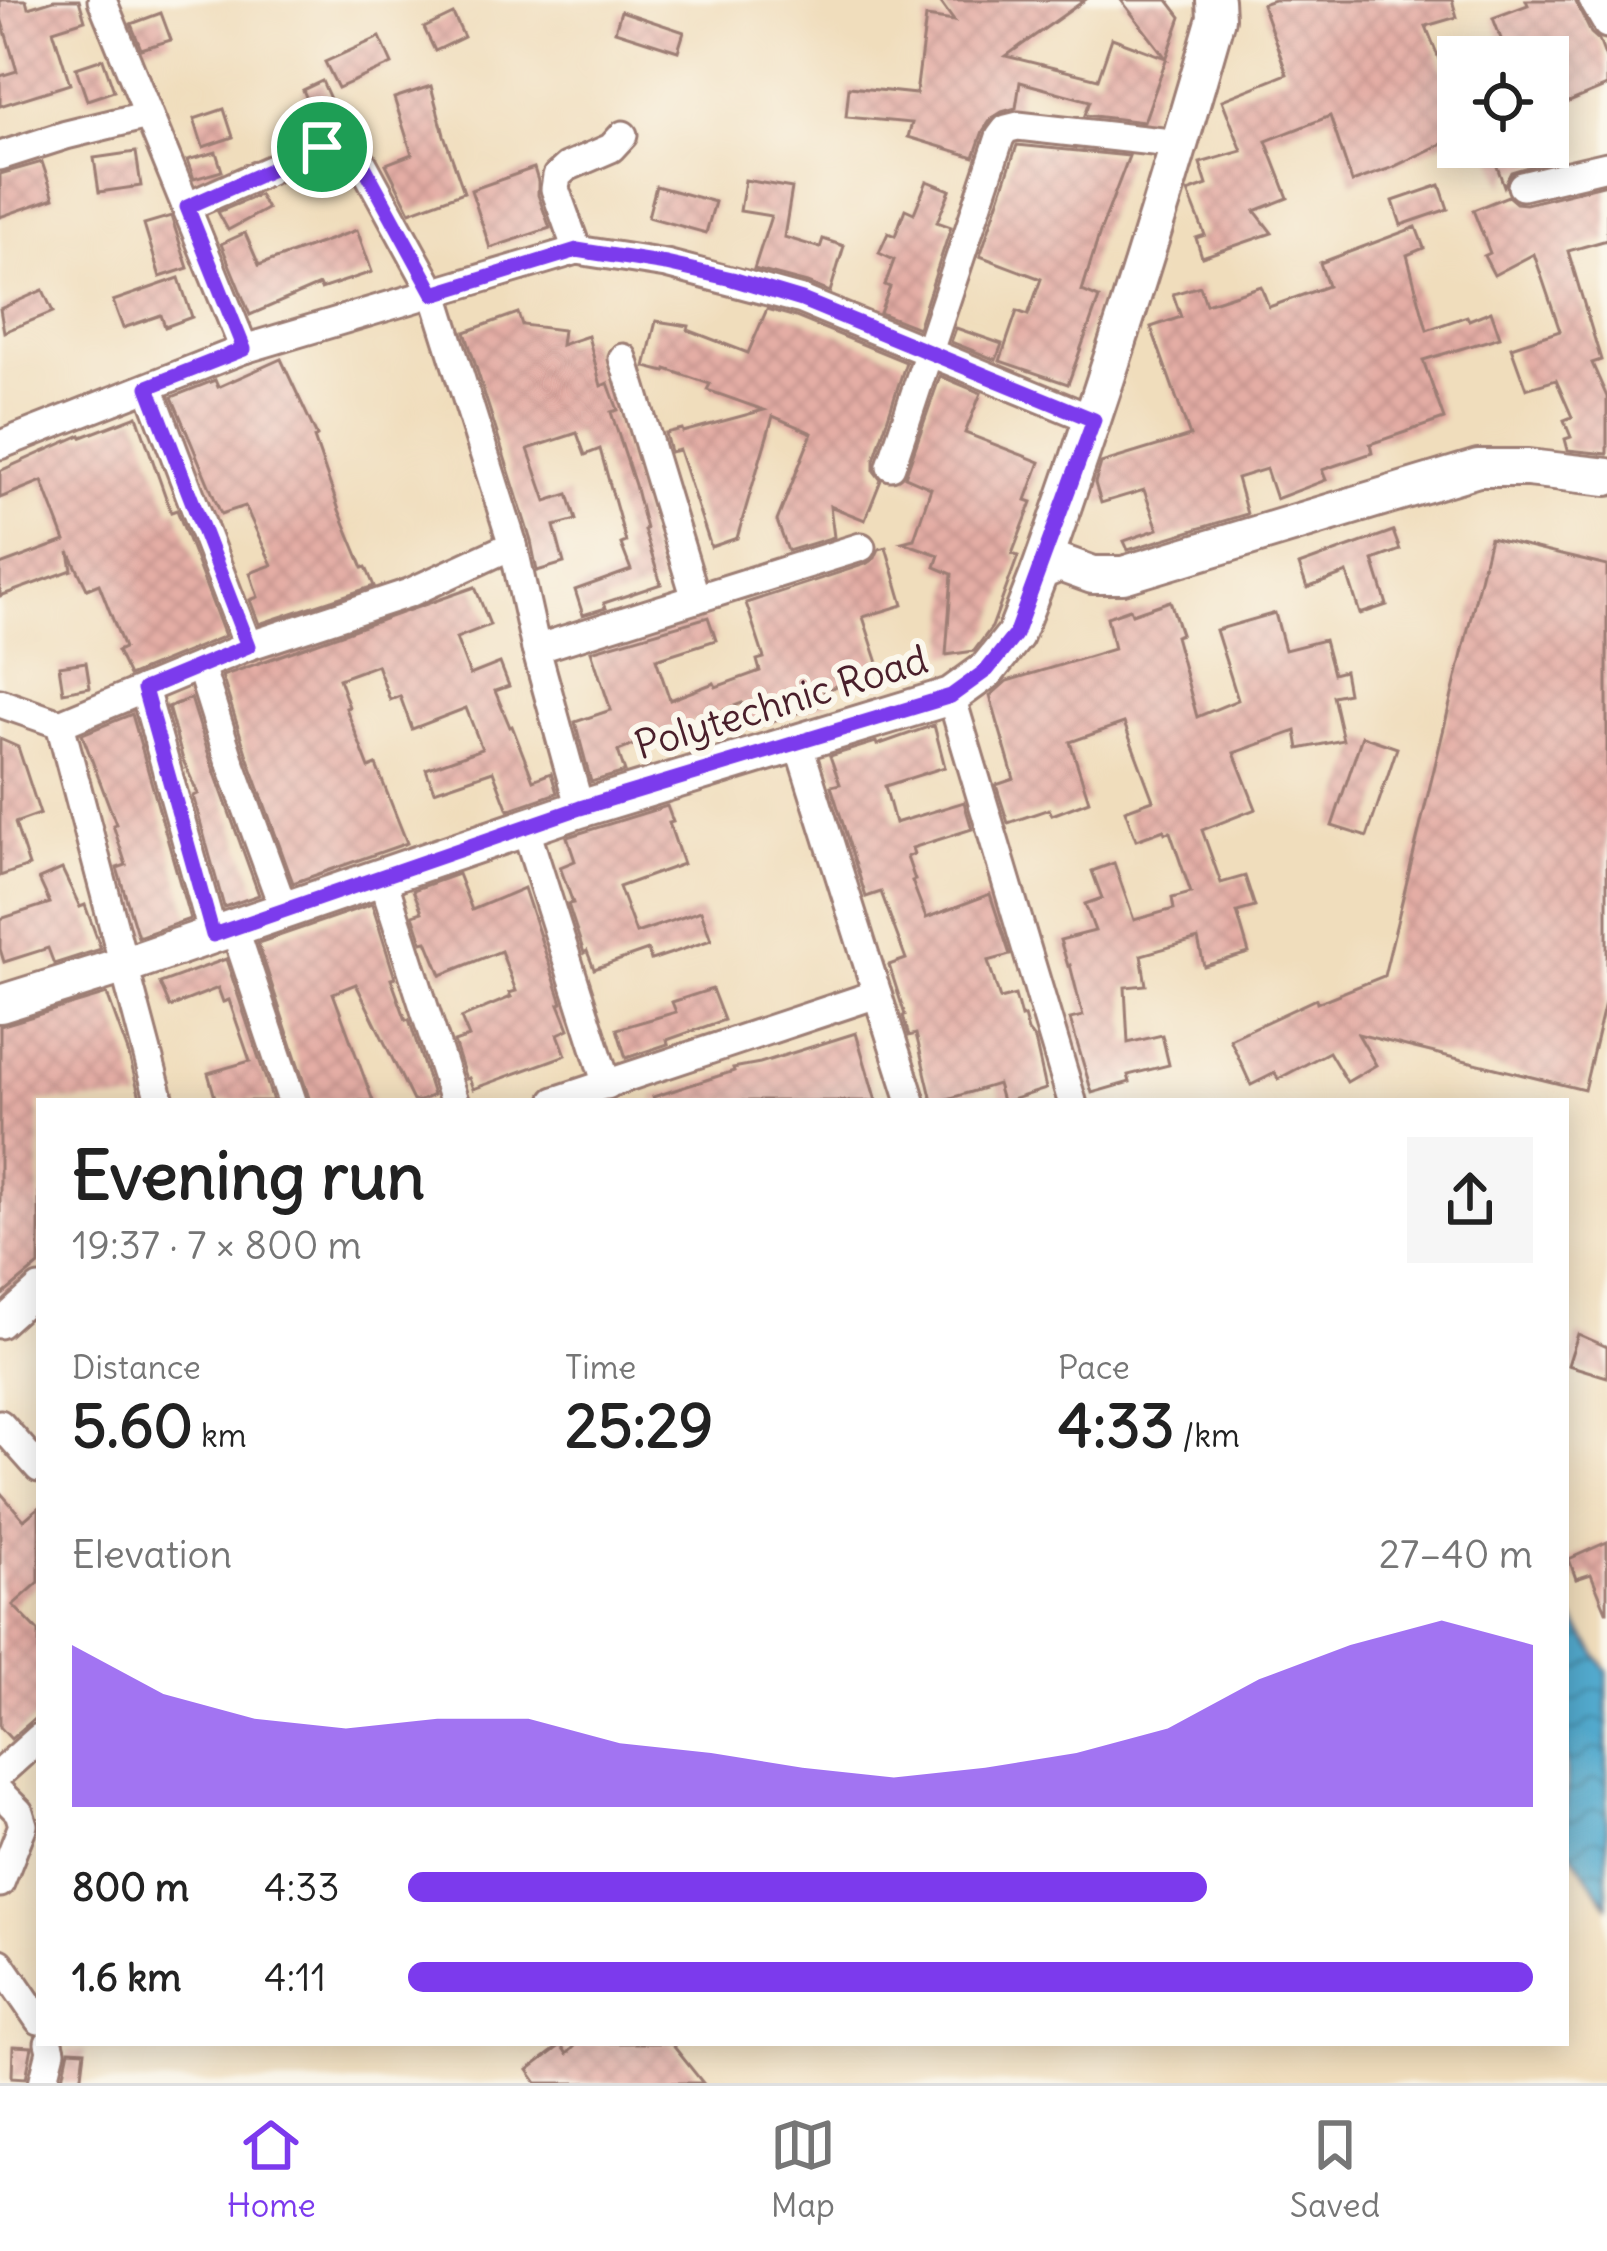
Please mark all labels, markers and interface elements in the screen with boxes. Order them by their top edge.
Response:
map controls [1437,36,1569,168]
button: locate [1437,36,1569,168]
pin [271,96,373,198]
icon: arrive [289,114,355,180]
street label: Polytechnic Road [629,635,933,770]
text: Evening run [72,1134,425,1217]
button: share [1407,1137,1533,1263]
text: 19:37 · 7 × 800 m [72,1221,362,1270]
text: Distance [72,1346,201,1388]
text: Time [565,1346,636,1388]
text: Pace [1058,1346,1130,1388]
text: 5.60 [72,1388,193,1463]
text: 25:29 [565,1388,713,1463]
text: 4:33 [1058,1388,1174,1463]
text: km [193,1414,247,1456]
text: /km [1174,1414,1240,1456]
text: Elevation [72,1530,232,1579]
text: 27–40 m [1379,1530,1533,1579]
text: 800 m [72,1863,189,1912]
text: 4:33 [264,1863,340,1912]
text: 1.6 km [72,1953,181,2002]
text: 4:11 [264,1953,326,2002]
tab: Home [227,2112,316,2226]
tab: Map [770,2112,836,2226]
tab: Saved [1290,2112,1380,2226]

